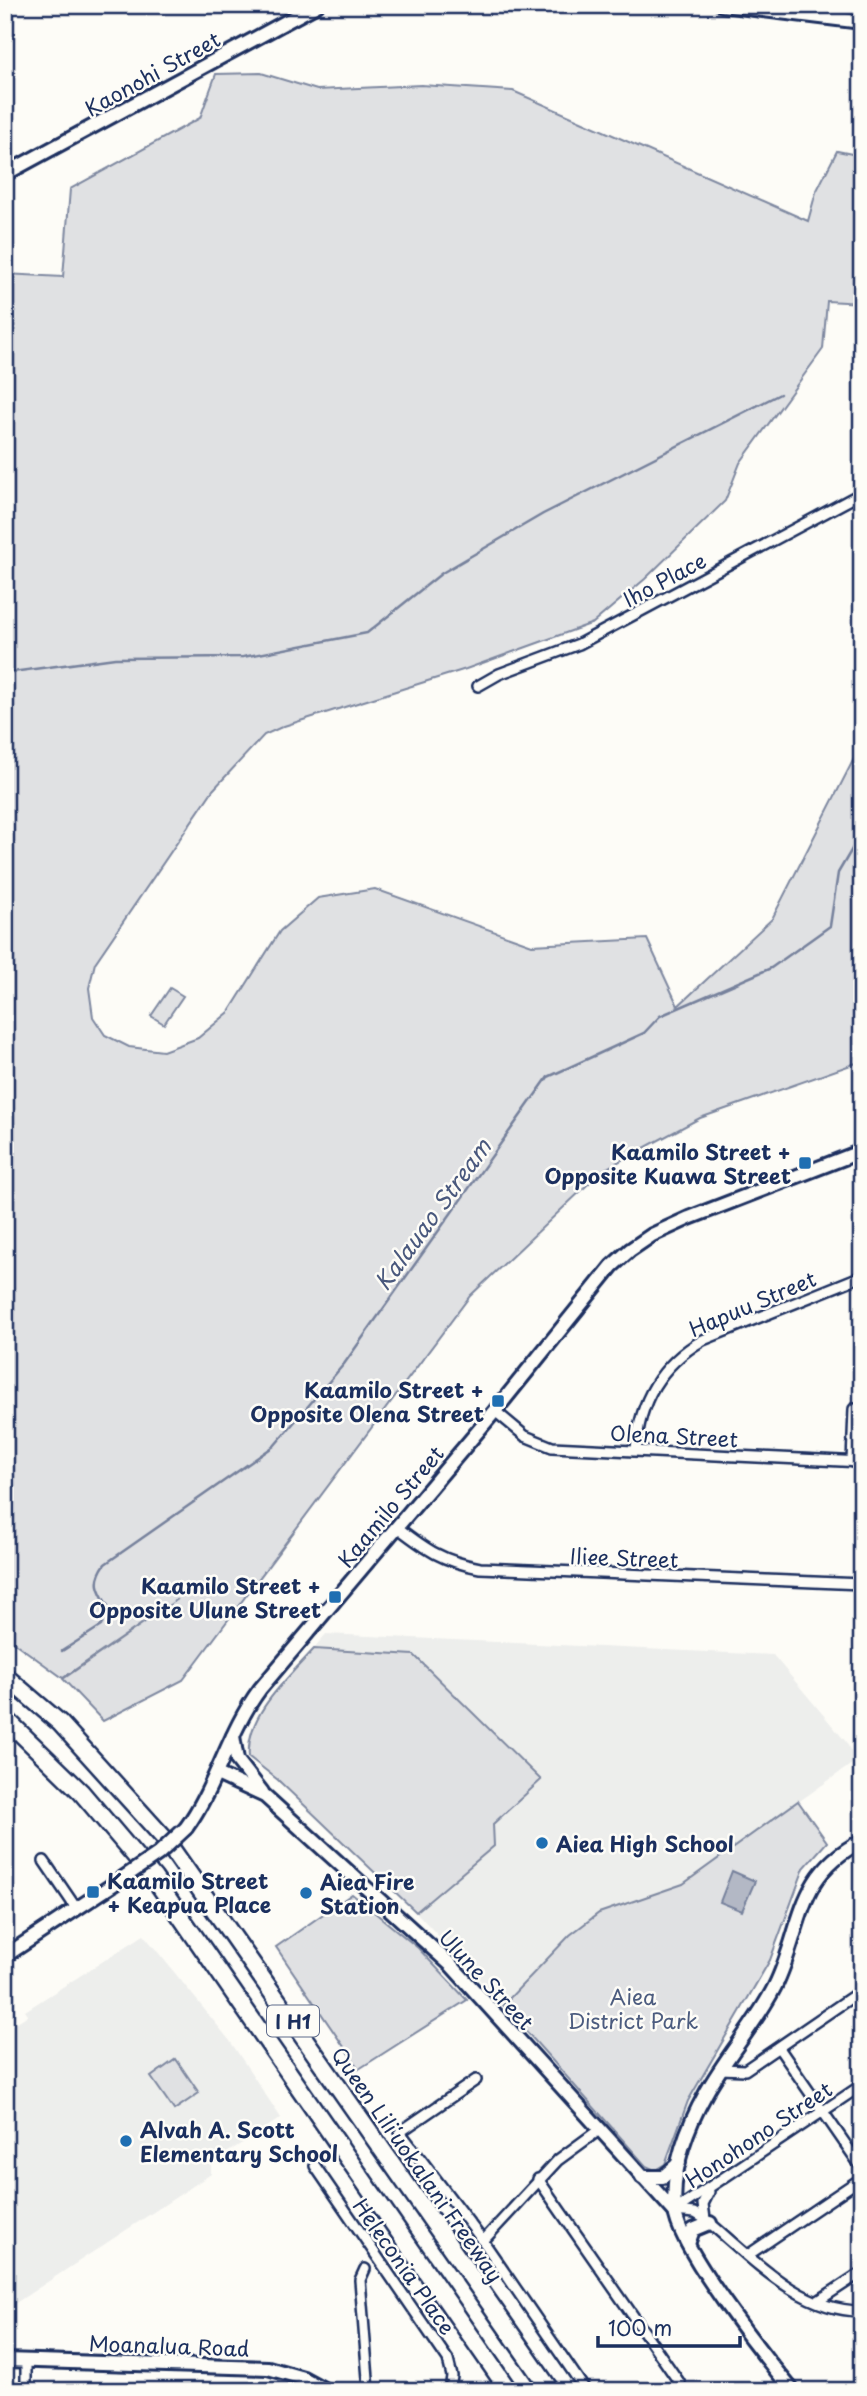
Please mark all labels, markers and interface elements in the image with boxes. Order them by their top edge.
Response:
street label: Kaonohi Street [78,22,226,124]
street label: Iho Place [617,544,711,614]
water label: Kalauao Stream [365,1130,500,1297]
place label: Kaamilo Street + Opposite Kuawa Street [544,1135,791,1191]
marker: Kaamilo Street + Opposite Kuawa Street [797,1155,813,1171]
street label: Hapuu Street [683,1262,821,1344]
place label: Kaamilo Street + Opposite Olena Street [250,1373,484,1429]
marker: Kaamilo Street + Opposite Olena Street [490,1393,506,1409]
street label: Olena Street [609,1416,739,1454]
street label: Kaamilo Street [329,1438,451,1574]
street label: Iliee Street [569,1539,679,1575]
place label: Kaamilo Street + Opposite Ulune Street [89,1569,321,1625]
marker: Kaamilo Street + Opposite Ulune Street [327,1589,343,1605]
place label: Aiea High School [556,1827,734,1859]
marker: Aiea High School [534,1835,550,1851]
place label: Kaamilo Street + Keapua Place [107,1864,271,1920]
place label: Aiea Fire Station [320,1865,414,1921]
marker: Kaamilo Street + Keapua Place [85,1884,101,1900]
marker: Aiea Fire Station [298,1885,314,1901]
street label: Ulune Street [432,1921,542,2037]
park label: Aiea District Park [568,1980,699,2036]
road number: I H1 [267,2006,319,2036]
street label: Queen Liliʻuokalani Freeway [324,2040,512,2288]
street label: Honohono Street [678,2073,838,2195]
place label: Alvah A. Scott Elementary School [140,2113,338,2169]
marker: Alvah A. Scott Elementary School [118,2133,134,2149]
street label: Heleconia Place [346,2191,464,2341]
scale bar [598,2305,739,2349]
text: 100 m [608,2311,672,2343]
street label: Moanalua Road [88,2326,250,2364]

